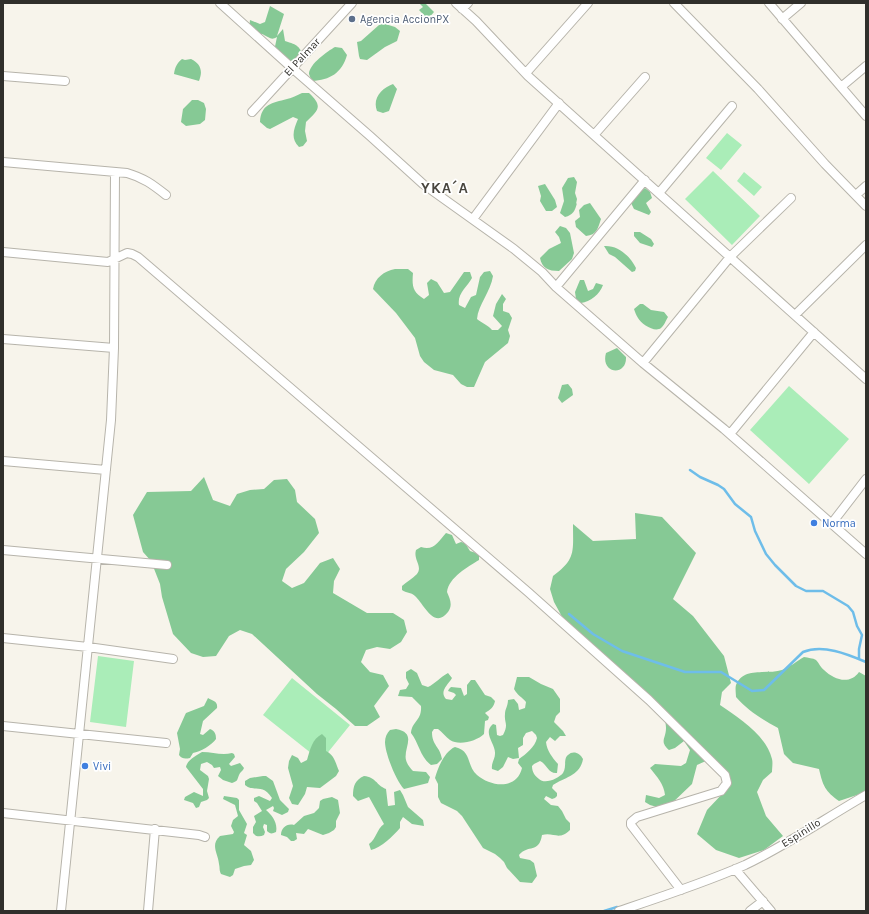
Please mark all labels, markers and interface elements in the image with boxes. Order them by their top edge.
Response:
place label: Agencia AccionPX [360,13,449,26]
marker: Agencia AccionPX [347,14,357,24]
street label: El Palmar [281,35,323,79]
district label: YKA´A [421,179,469,197]
place label: Norma [822,517,856,530]
marker: Norma [809,518,819,528]
place label: Vivi [93,760,111,773]
marker: Vivi [80,761,90,771]
street label: Espinillo [779,816,823,850]

